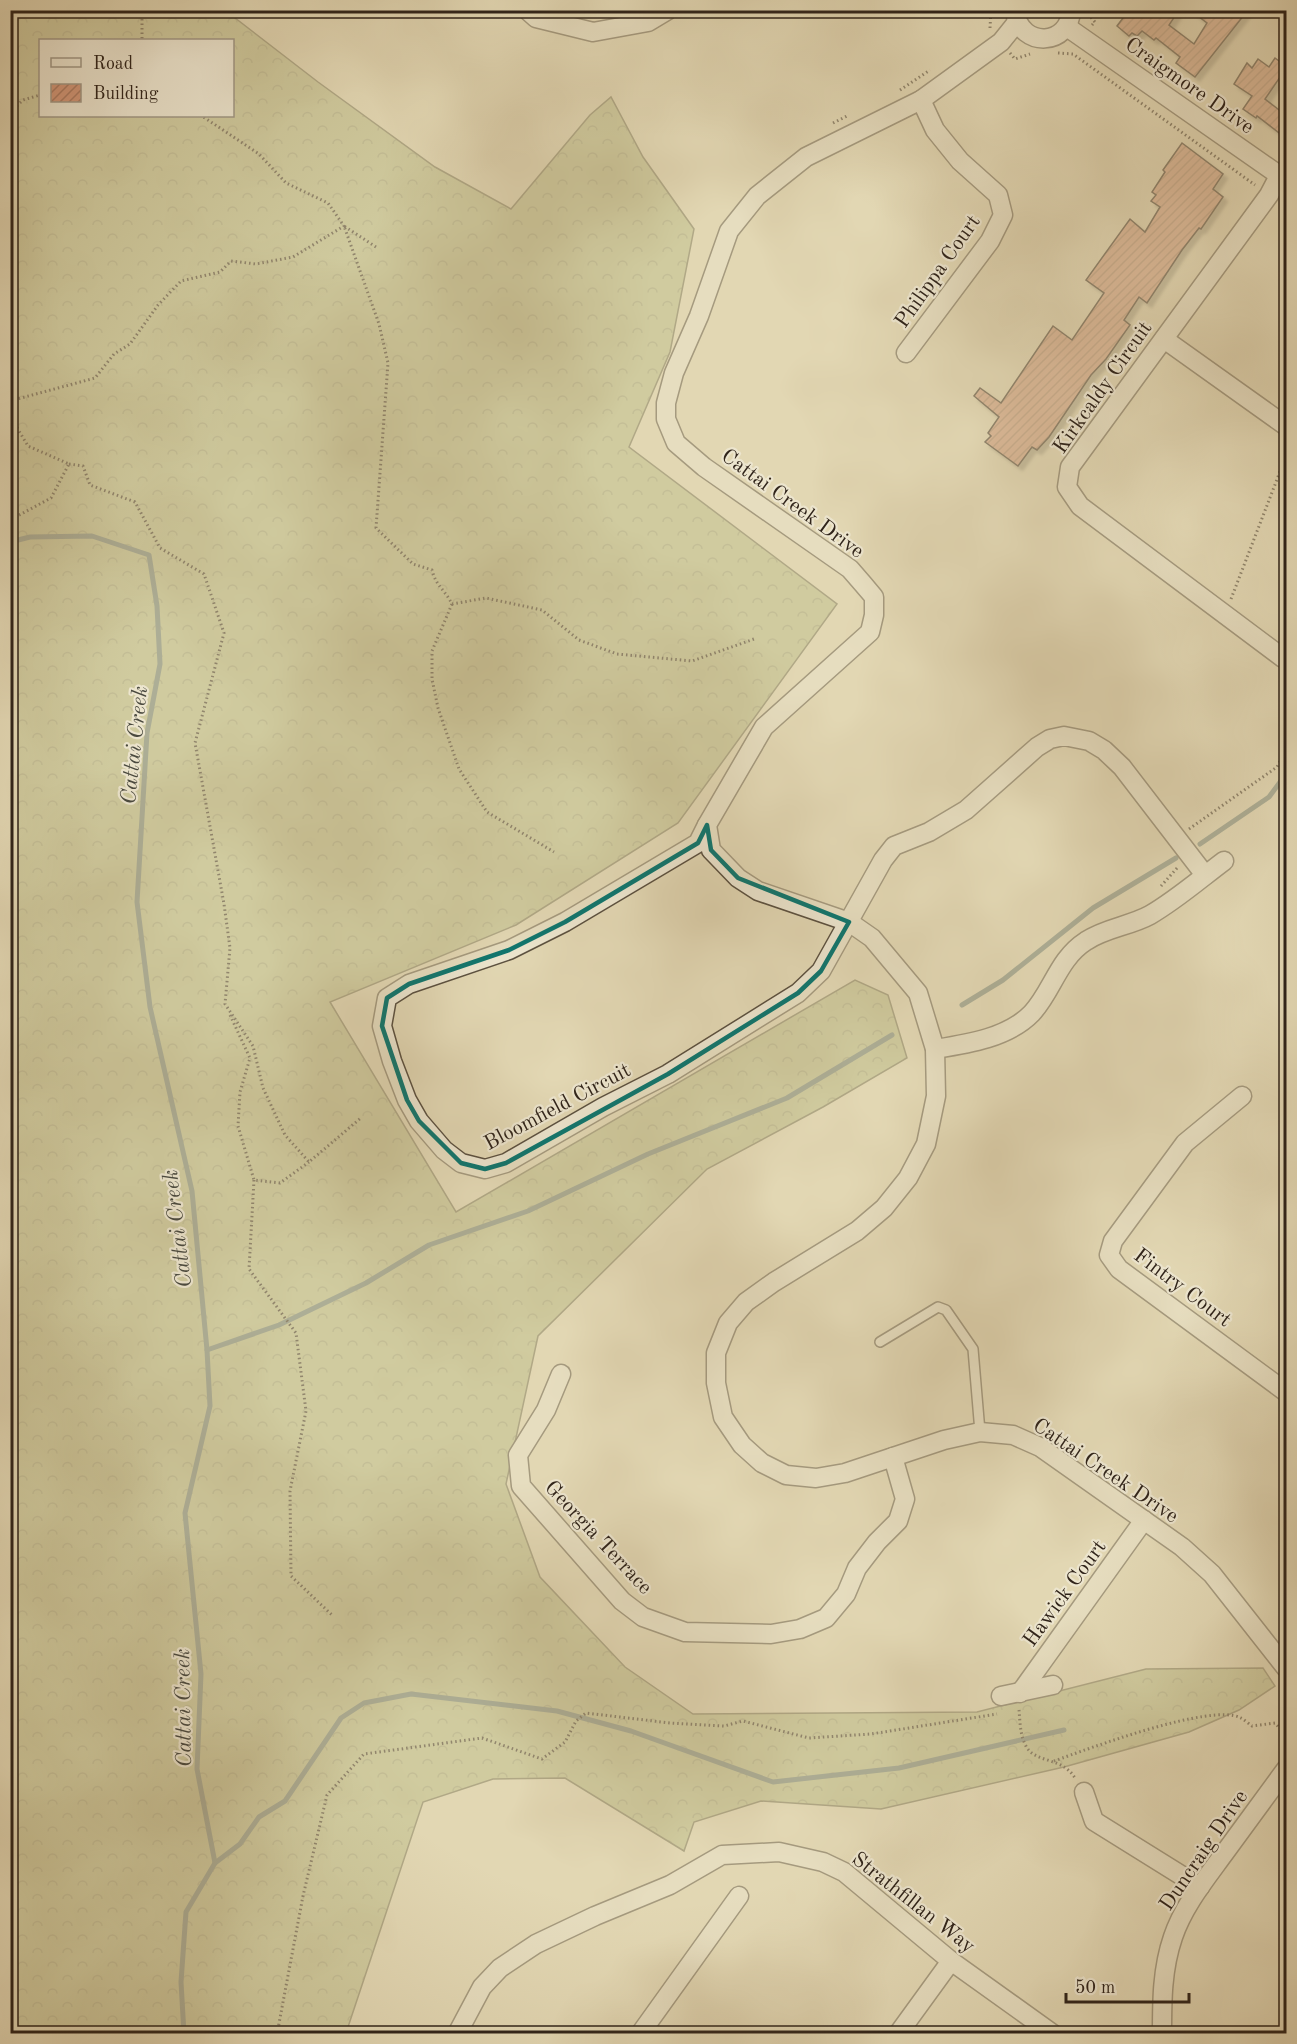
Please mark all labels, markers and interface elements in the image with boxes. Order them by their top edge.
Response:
street label: Craigmore Drive [1121,34,1257,138]
legend [39,39,234,117]
text: Road [93,55,133,73]
text: Building [93,85,159,103]
street label: Philippa Court [892,212,985,332]
street label: Kirkcaldy Circuit [1050,318,1157,458]
street label: Cattai Creek Drive [717,446,867,563]
water label: Cattai Creek [118,685,152,806]
street label: Bloomfield Circuit [481,1060,634,1155]
water label: Cattai Creek [160,1168,196,1289]
street label: Fintry Court [1130,1245,1235,1331]
street label: Cattai Creek Drive [1029,1415,1182,1528]
street label: Georgia Terrace [540,1477,656,1599]
street label: Hawick Court [1020,1537,1111,1651]
water label: Cattai Creek [172,1648,196,1768]
street label: Duncraig Drive [1156,1787,1252,1915]
street label: Strathfillan Way [847,1849,979,1958]
scale bar [1066,1966,1189,2004]
text: 50 m [1075,1979,1115,1997]

